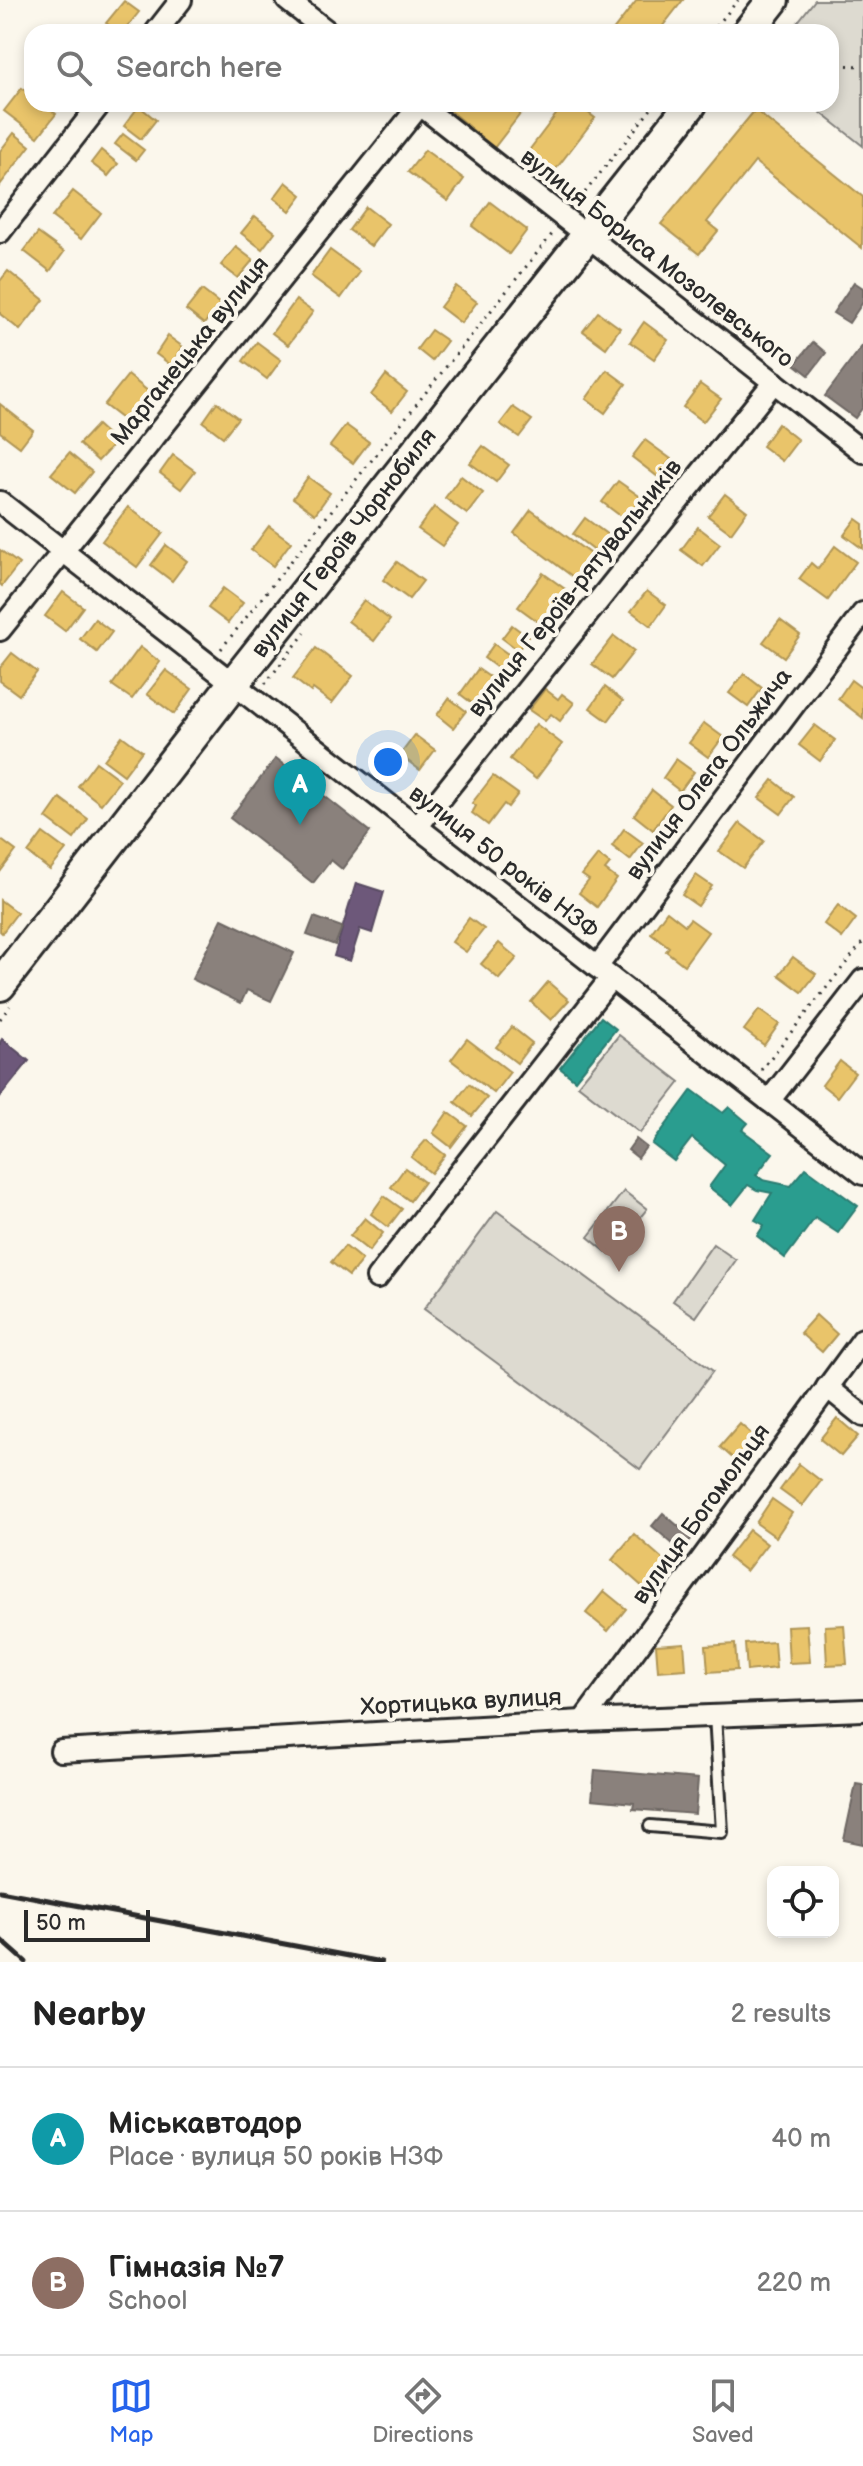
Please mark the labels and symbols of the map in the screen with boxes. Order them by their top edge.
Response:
street label: вулиця Бориса Мозолевського [515,142,799,374]
street label: Марганецька вулиця [105,251,275,451]
street label: вулиця Героїв Чорнобиля [245,422,443,664]
street label: вулиця Героїв-рятувальників [462,453,688,723]
street label: вулиця Олега Ольжича [620,662,798,886]
your location [368,742,408,782]
pin: A [274,759,326,825]
street label: вулиця 50 років НЗФ [403,779,605,945]
pin: B [593,1206,645,1272]
street label: вулиця Богомольця [626,1418,776,1610]
street label: Хортицька вулиця [359,1682,563,1722]
scale bar [24,1906,150,1942]

